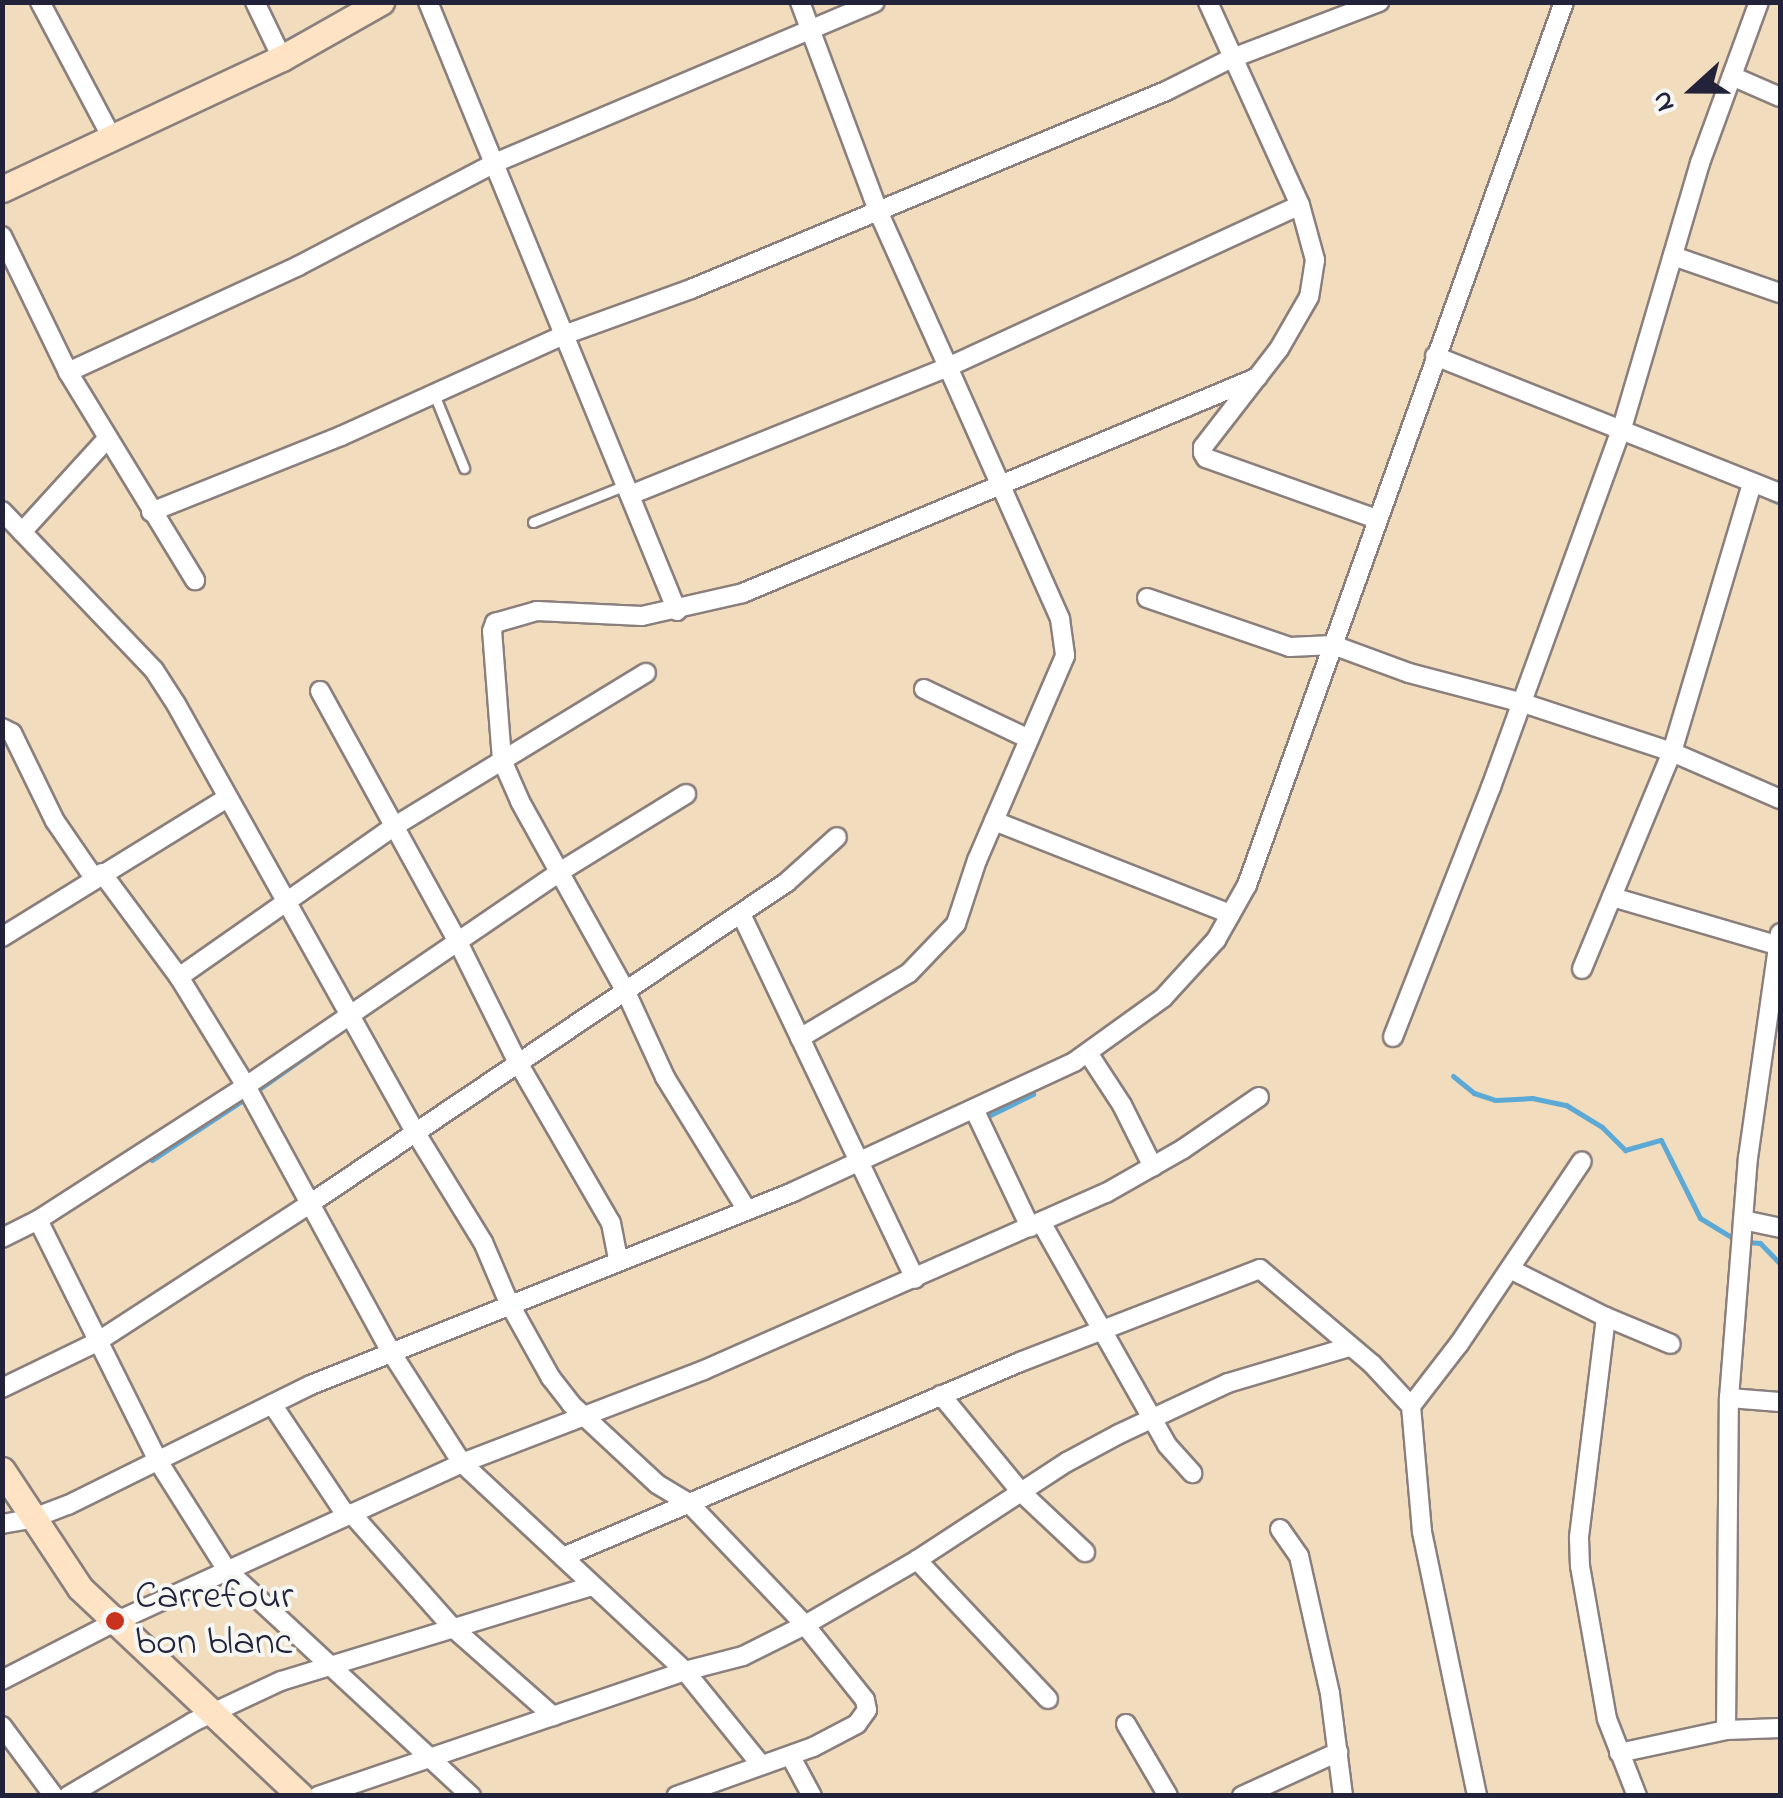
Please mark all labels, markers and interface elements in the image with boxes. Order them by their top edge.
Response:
north arrow [1643,40,1743,140]
text: N [1642,85,1687,117]
place label: Carrefour bon blanc [135,1574,293,1668]
marker: Carrefour bon blanc [104,1610,126,1632]

